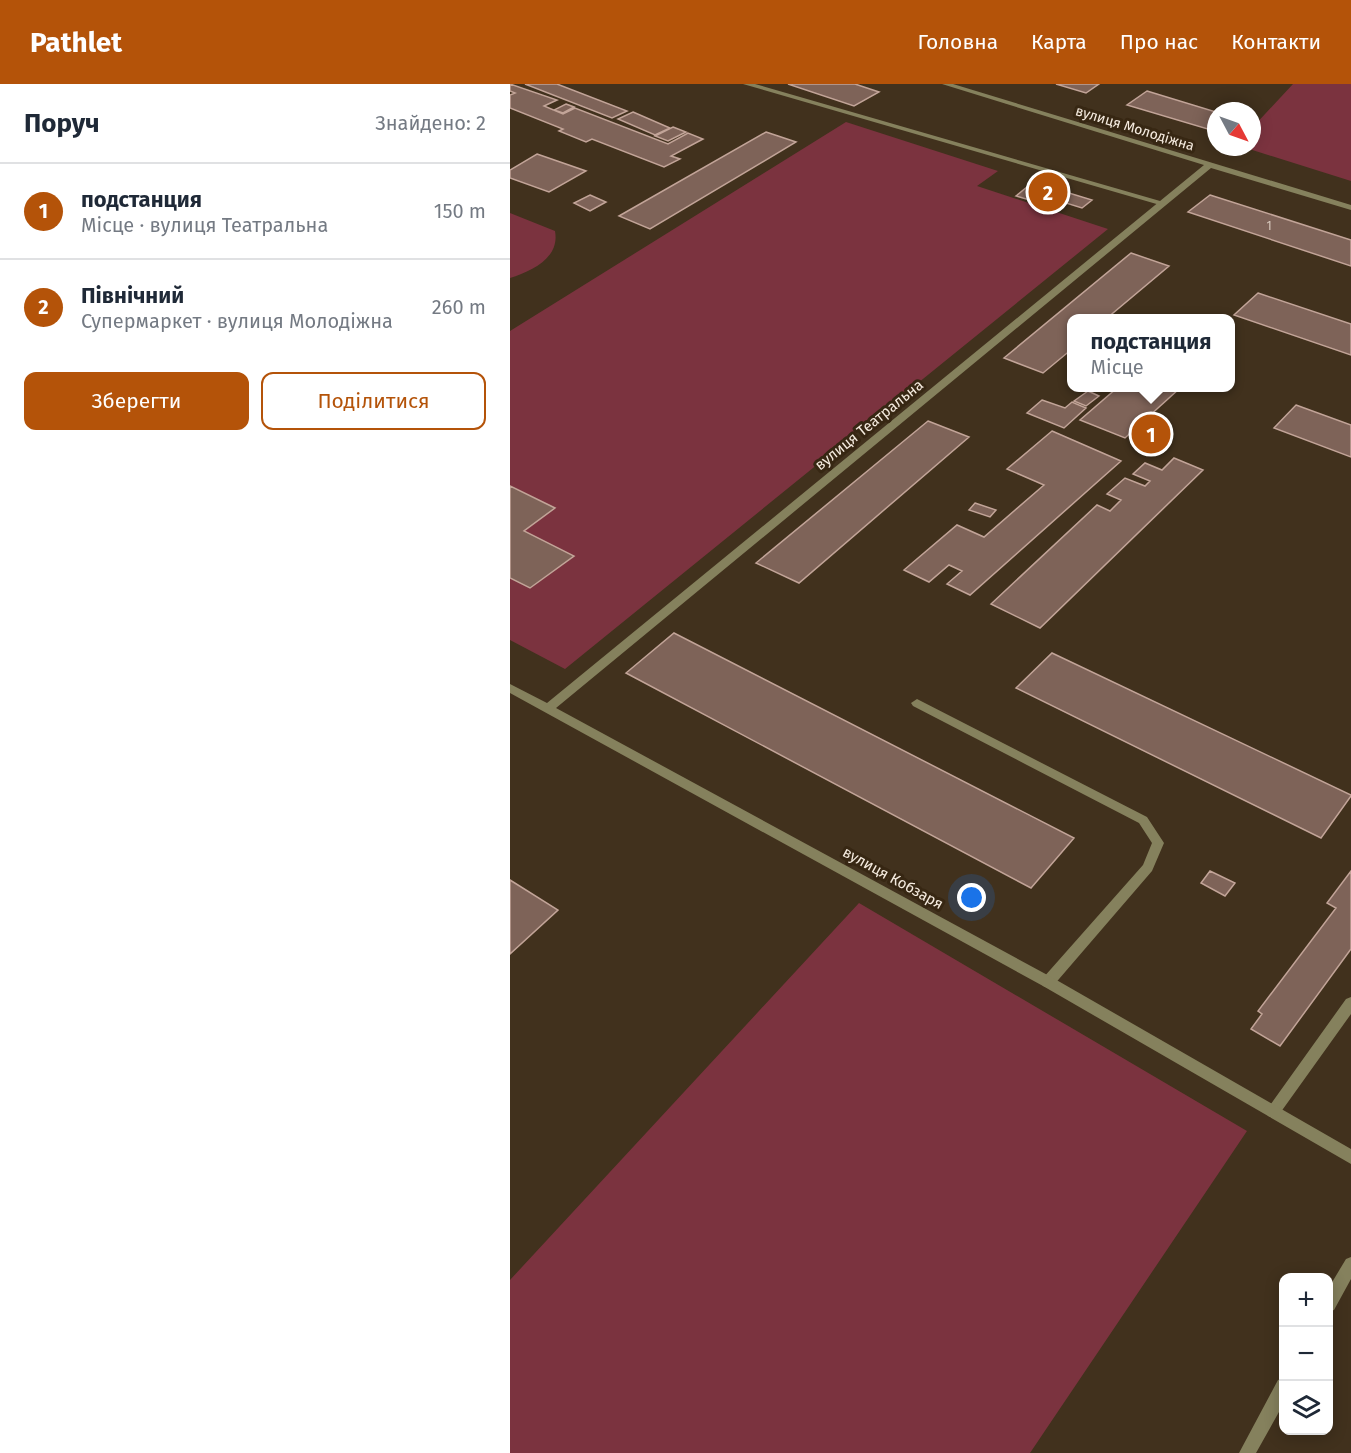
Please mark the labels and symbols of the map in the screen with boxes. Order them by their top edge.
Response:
street label: вулиця Молодіжна [1073,102,1196,155]
north arrow [1207,102,1261,156]
pin: 2 [1028,170,1068,214]
house number: 1 [1266,219,1272,233]
street label: вулиця Театральна [811,376,927,474]
pin: 1 [1132,412,1170,456]
street label: вулиця Кобзаря [840,843,946,913]
your location [957,883,986,912]

